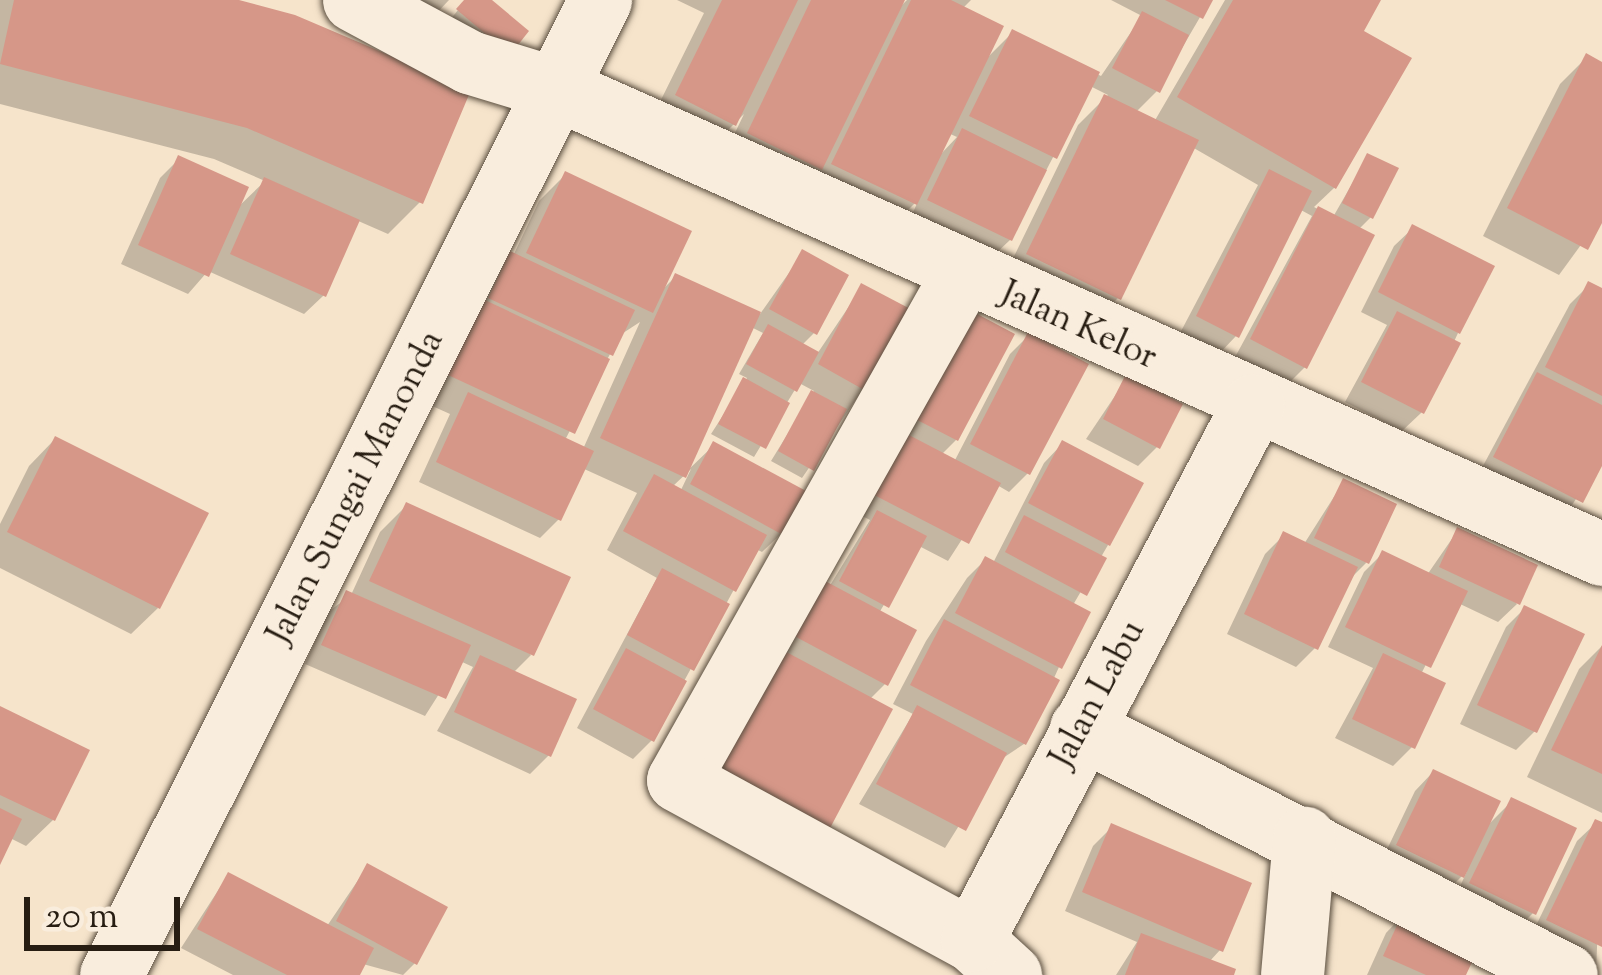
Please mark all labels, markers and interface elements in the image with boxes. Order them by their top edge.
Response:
street label: Jalan Kelor [993,273,1163,381]
street label: Jalan Sungai Manonda [259,324,455,652]
street label: Jalan Labu [1042,614,1156,776]
scale bar [30,873,186,947]
text: 20 m [45,892,118,944]

